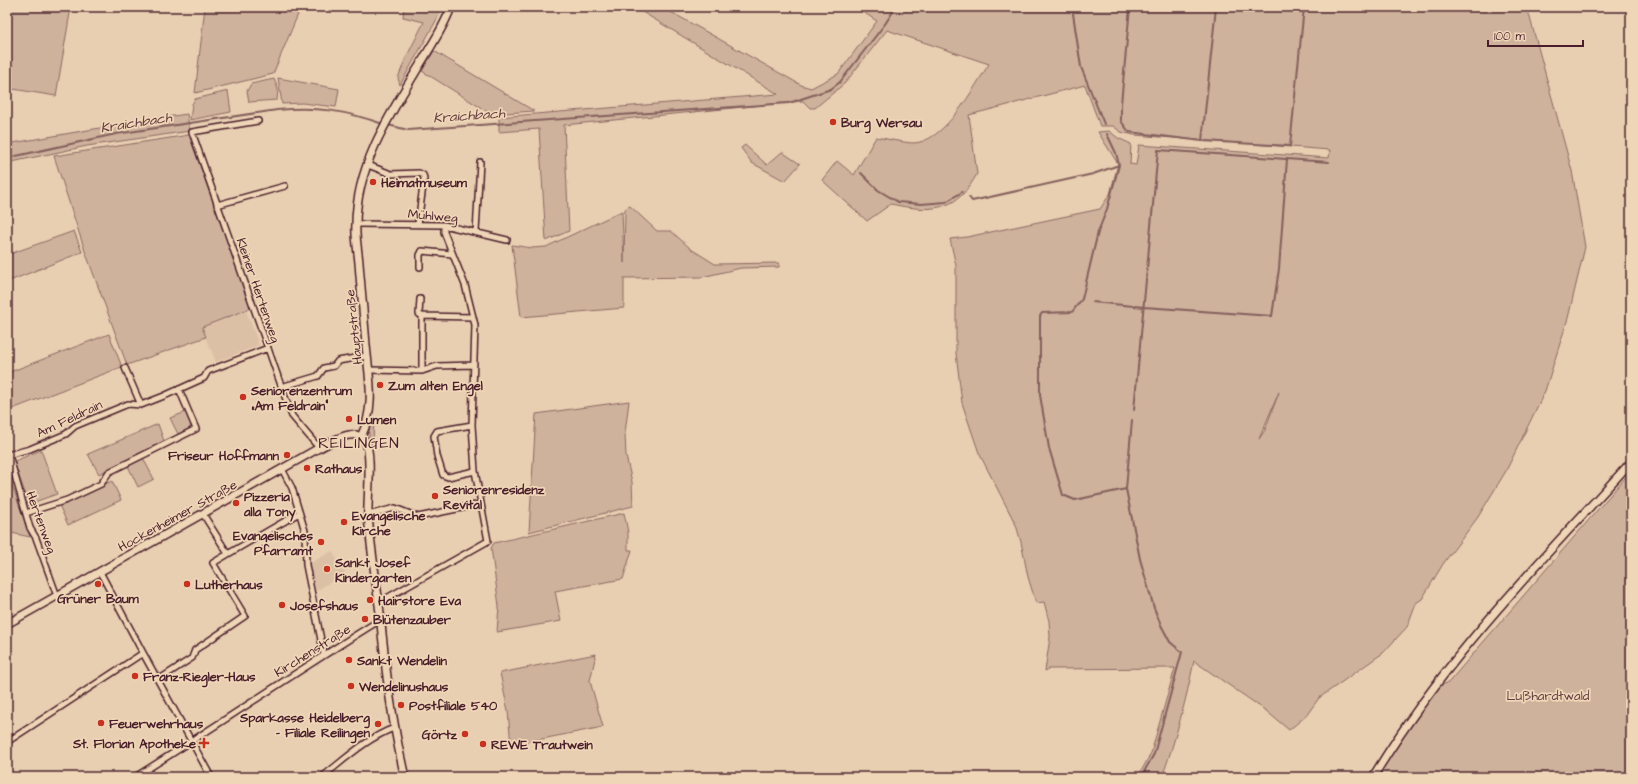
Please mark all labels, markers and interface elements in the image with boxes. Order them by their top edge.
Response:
scale bar [1488,22,1583,48]
text: 100 m [1494,28,1525,45]
water label: Kraichbach [432,103,507,128]
water label: Kraichbach [99,107,174,138]
place label: Burg Wersau [841,114,922,134]
marker: Burg Wersau [828,117,838,127]
place label: Heimatmuseum [381,174,468,192]
marker: Heimatmuseum [368,177,378,187]
street label: Mühlweg [407,205,459,228]
street label: Kleiner Hertenweg [231,235,285,346]
street label: Hauptstraße [341,288,367,365]
place label: Zum alten Engel [388,377,483,397]
marker: Zum alten Engel [375,380,385,390]
place label: Seniorenzentrum „Am Feldrain" [250,382,353,415]
marker: Seniorenzentrum „Am Feldrain" [238,392,248,402]
street label: Am Feldrain [34,396,106,442]
place label: Lumen [357,411,397,429]
marker: Lumen [344,414,354,424]
district label: REILINGEN [318,433,400,454]
place label: Friseur Hoffmann [168,447,279,465]
marker: Friseur Hoffmann [282,450,292,460]
place label: Rathaus [315,460,363,478]
marker: Rathaus [302,463,312,473]
street label: Hockenheimer Straße [115,476,240,556]
place label: Seniorenresidenz Revital [442,481,545,514]
place label: Pizzeria alla Tony [243,488,296,522]
street label: Hertenweg [21,489,61,557]
marker: Seniorenresidenz Revital [430,491,440,501]
marker: Pizzeria alla Tony [231,498,241,508]
place label: Evangelische Kirche [352,507,426,540]
marker: Evangelische Kirche [339,517,349,527]
place label: Evangelisches Pfarramt [233,527,314,560]
marker: Evangelisches Pfarramt [316,537,326,547]
place label: Sankt Josef Kindergarten [334,554,412,589]
marker: Sankt Josef Kindergarten [322,564,332,574]
place label: Lutherhaus [195,576,263,594]
marker: Grüner Baum [93,579,103,589]
marker: Lutherhaus [182,579,192,589]
place label: Grüner Baum [57,590,140,608]
place label: Hairstore Eva [378,592,462,610]
marker: Hairstore Eva [365,595,375,605]
place label: Josefshaus [289,597,359,615]
marker: Josefshaus [277,600,287,610]
place label: Blütenzauber [373,611,452,629]
marker: Blütenzauber [360,614,370,624]
street label: Kirchenstraße [271,620,354,682]
place label: Sankt Wendelin [356,652,447,670]
marker: Sankt Wendelin [344,655,354,665]
place label: Franz-Riegler-Haus [143,668,256,688]
marker: Franz-Riegler-Haus [130,671,140,681]
place label: Wendelinushaus [358,678,449,696]
marker: Wendelinushaus [346,681,356,691]
park label: Lußhardtwald [1507,687,1590,705]
place label: Postfiliale 540 [409,697,498,715]
marker: Postfiliale 540 [396,700,406,710]
place label: Sparkasse Heidelberg - Filiale Reilingen [239,709,370,744]
place label: Feuerwehrhaus [109,715,204,733]
marker: Feuerwehrhaus [96,718,106,728]
marker: Sparkasse Heidelberg - Filiale Reilingen [373,719,383,729]
place label: Görtz [422,726,458,744]
marker: Görtz [460,729,470,739]
place label: St. Florian Apotheke [72,735,196,754]
place label: REWE Trautwein [491,736,593,754]
marker: St. Florian Apotheke [199,738,209,748]
marker: REWE Trautwein [478,739,488,749]

